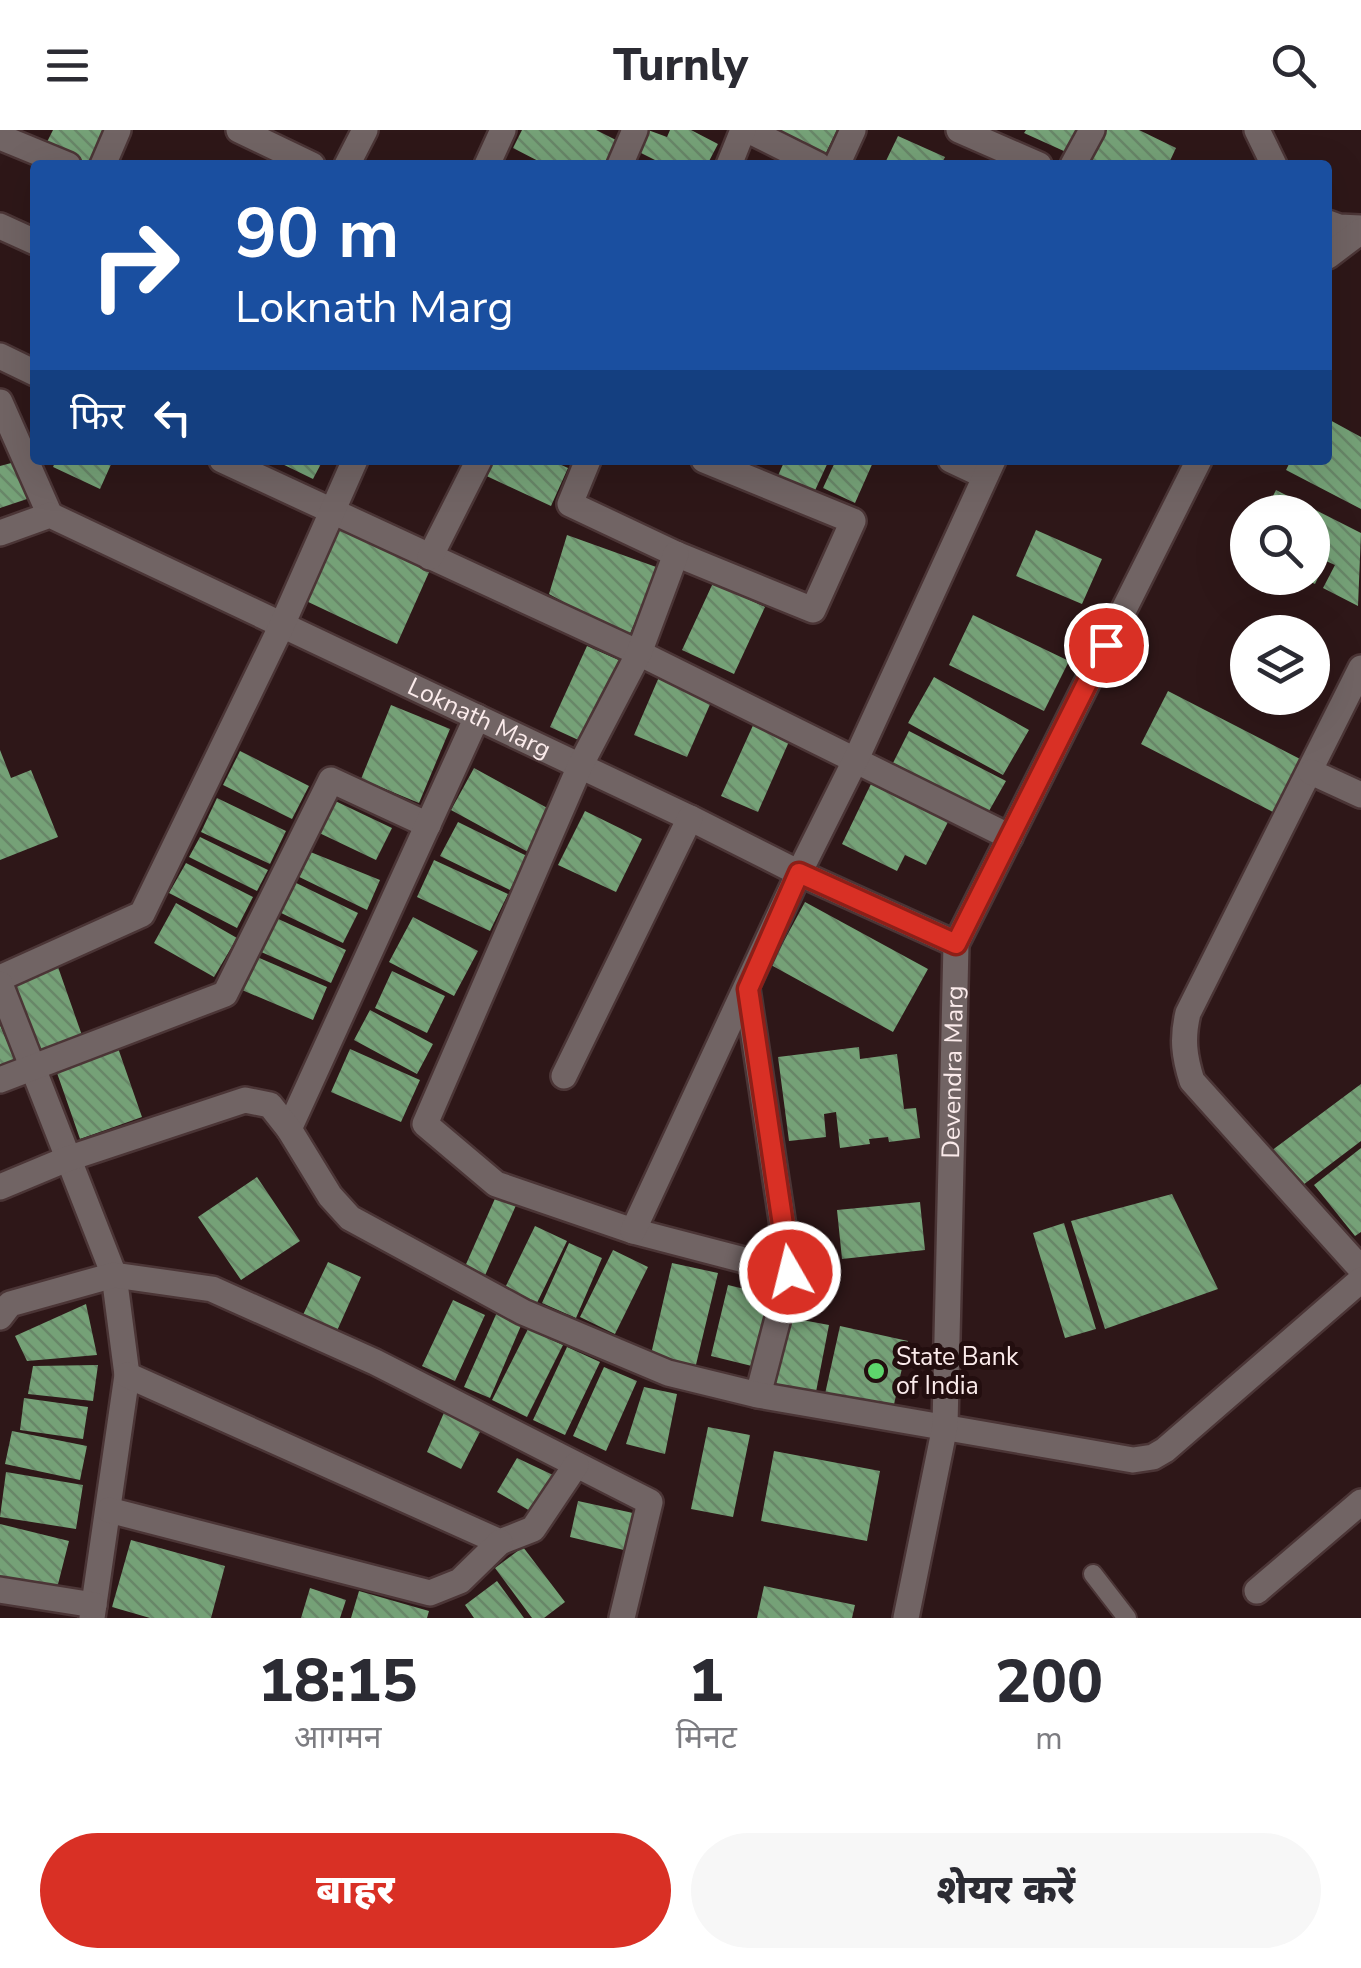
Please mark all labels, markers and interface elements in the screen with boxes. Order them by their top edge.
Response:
text: Turnly [613,35,748,96]
icon: menu [40,38,95,93]
icon: search [1266,38,1321,93]
text: 90 m [235,186,399,282]
icon: right [70,200,200,330]
text: Loknath Marg [235,277,514,338]
icon: left [145,390,200,445]
text: फिर [70,391,125,442]
map controls [1230,495,1330,715]
button: search [1230,495,1330,595]
pin [1064,603,1149,688]
button: layers [1230,615,1330,715]
icon: arrive [1079,618,1134,673]
street label: Loknath Marg [402,670,556,767]
street label: Devendra Marg [934,985,972,1159]
position arrow [738,1220,842,1324]
place label: State Bank of India [896,1340,1019,1403]
marker: State Bank of India [865,1360,887,1382]
text: 18:15 [258,1640,418,1722]
text: 1 [688,1640,724,1722]
text: 200 [995,1641,1103,1723]
text: आगमन [294,1716,382,1759]
text: मिनट [676,1716,737,1759]
text: m [1035,1717,1063,1760]
button: बाहर [40,1833,671,1948]
button: शेयर करें [691,1833,1321,1948]

